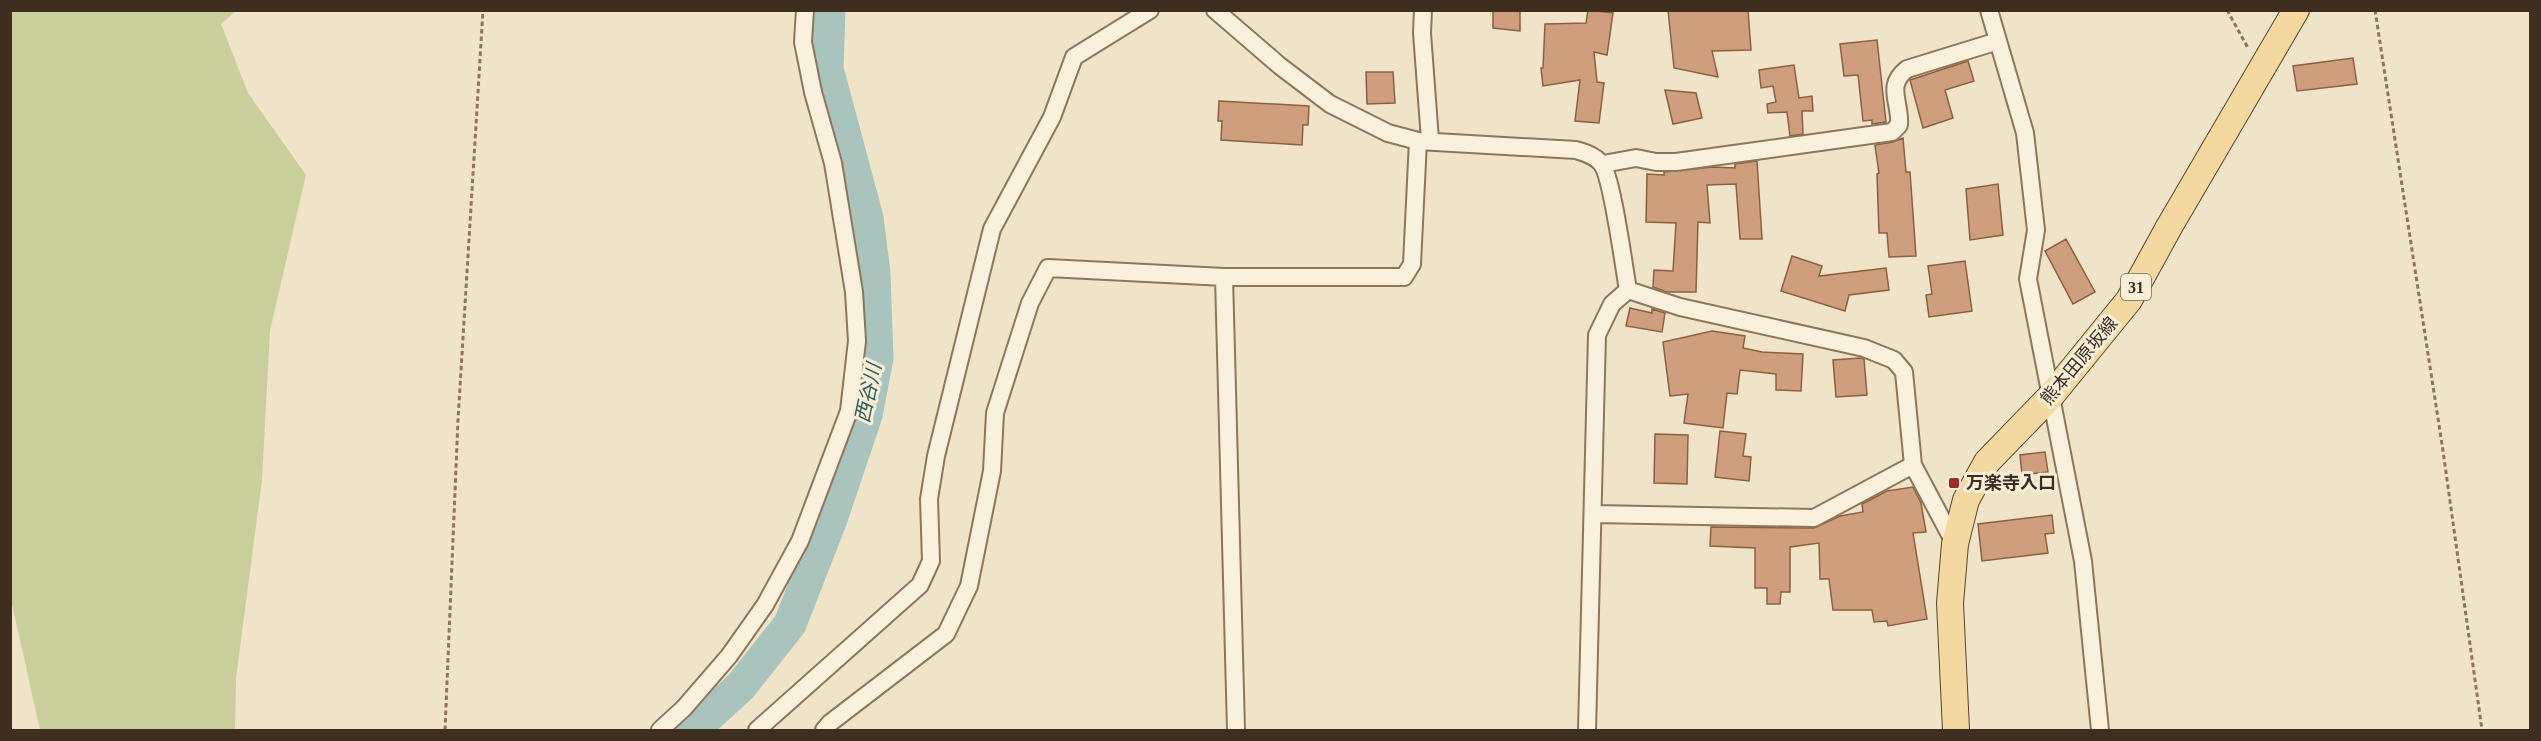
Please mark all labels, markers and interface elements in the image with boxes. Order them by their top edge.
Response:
road number: 31 [2121,274,2151,300]
street label: 熊本田原坂線 [2037,313,2121,409]
water label: 西谷川 [851,359,885,425]
place label: 万楽寺入口 [1966,473,2056,493]
marker: 万楽寺入口 [1947,476,1961,490]

